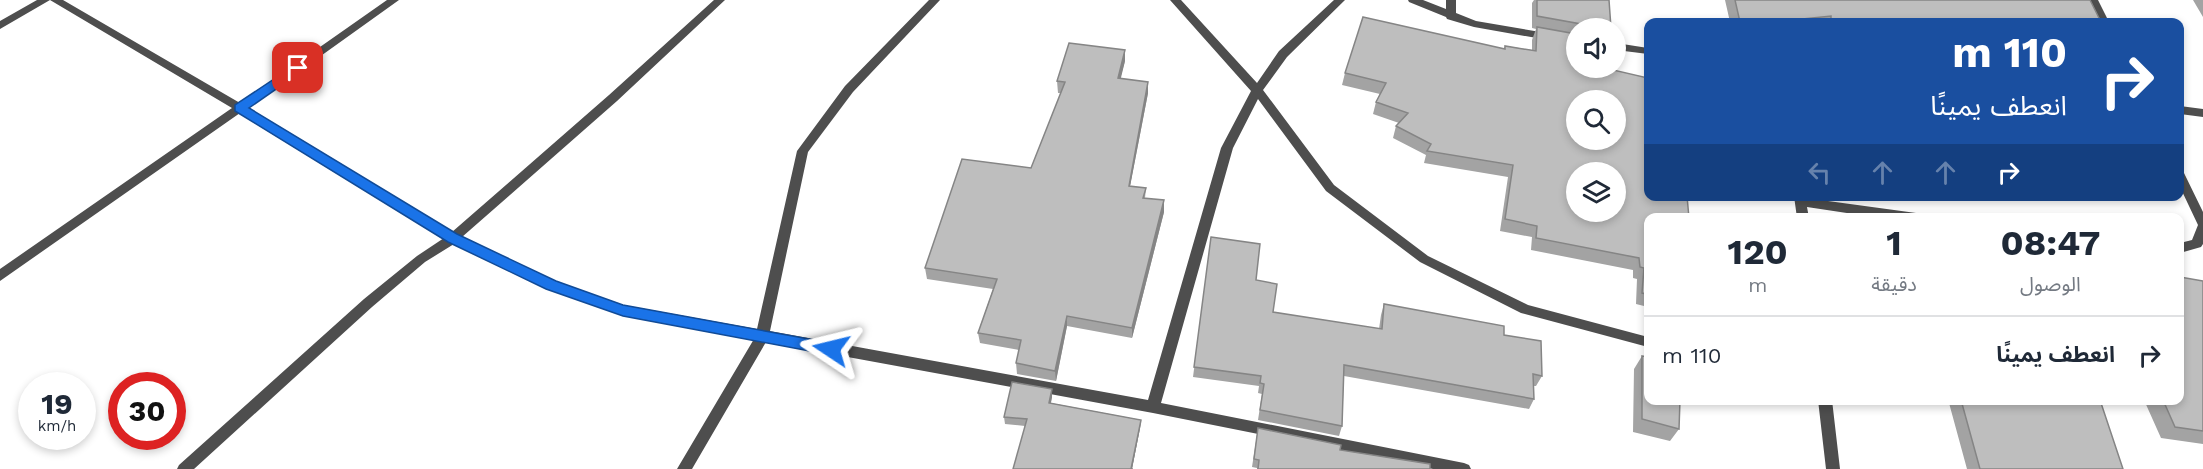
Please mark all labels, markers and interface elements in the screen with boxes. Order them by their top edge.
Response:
map controls [1566,18,1626,222]
button: sound [1566,18,1626,78]
text: 110 m [1952,28,2067,77]
pin [272,42,323,93]
icon: right [2088,42,2166,120]
icon: arrive [281,51,314,84]
button: search [1566,90,1626,150]
text: انعطف يمينًا [1930,90,2067,122]
icon: left [1803,156,1836,189]
icon: ahead [1866,156,1899,189]
icon: ahead [1929,156,1962,189]
icon: right [1992,156,2025,189]
button: layers [1566,162,1626,222]
text: 1 [1886,222,1902,264]
text: 08:47 [2000,222,2100,264]
text: 120 [1728,231,1788,273]
text: دقيقة [1871,272,1917,296]
text: الوصول [2020,272,2081,296]
text: m [1748,273,1767,297]
position arrow [799,317,863,381]
icon: right [2133,339,2166,372]
text: انعطف يمينًا [1996,342,2115,367]
text: 110 m [1662,343,1721,368]
speed limit sign: 30 [108,372,186,450]
text: 19 [41,386,73,421]
text: km/h [38,417,76,435]

